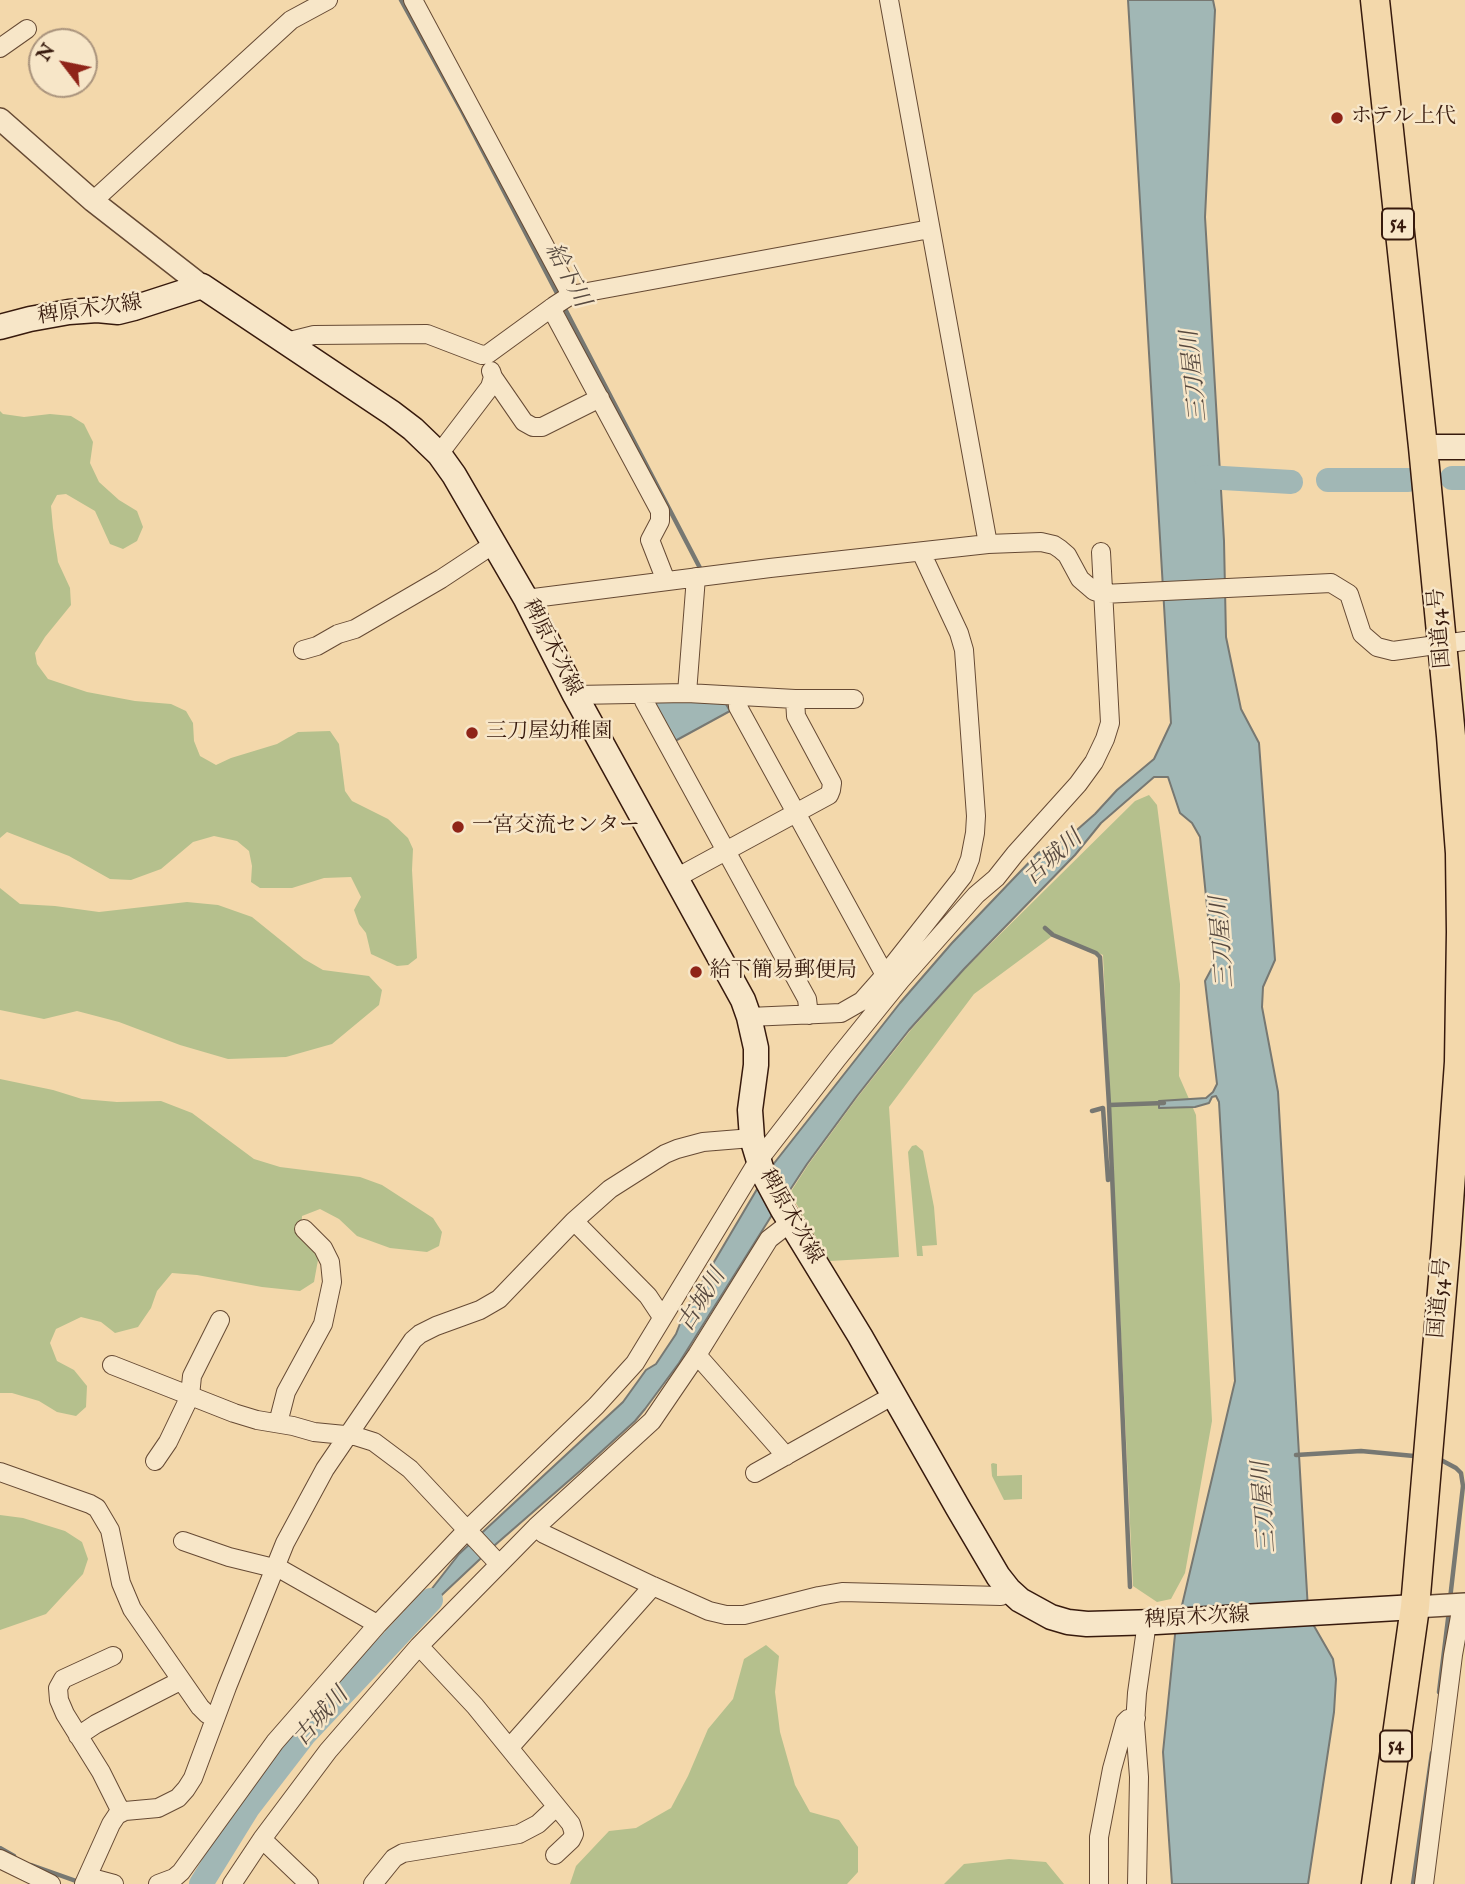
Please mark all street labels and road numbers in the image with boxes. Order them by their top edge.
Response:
road number: 54 [1382,208,1414,240]
street label: 稗原木次線 [36,291,144,331]
street label: 国道54号 [1425,587,1457,669]
street label: 稗原木次線 [516,596,586,700]
street label: 稗原木次線 [753,1165,827,1269]
street label: 国道54号 [1425,1257,1457,1339]
street label: 稗原木次線 [1144,1604,1250,1634]
road number: 54 [1380,1730,1412,1762]

